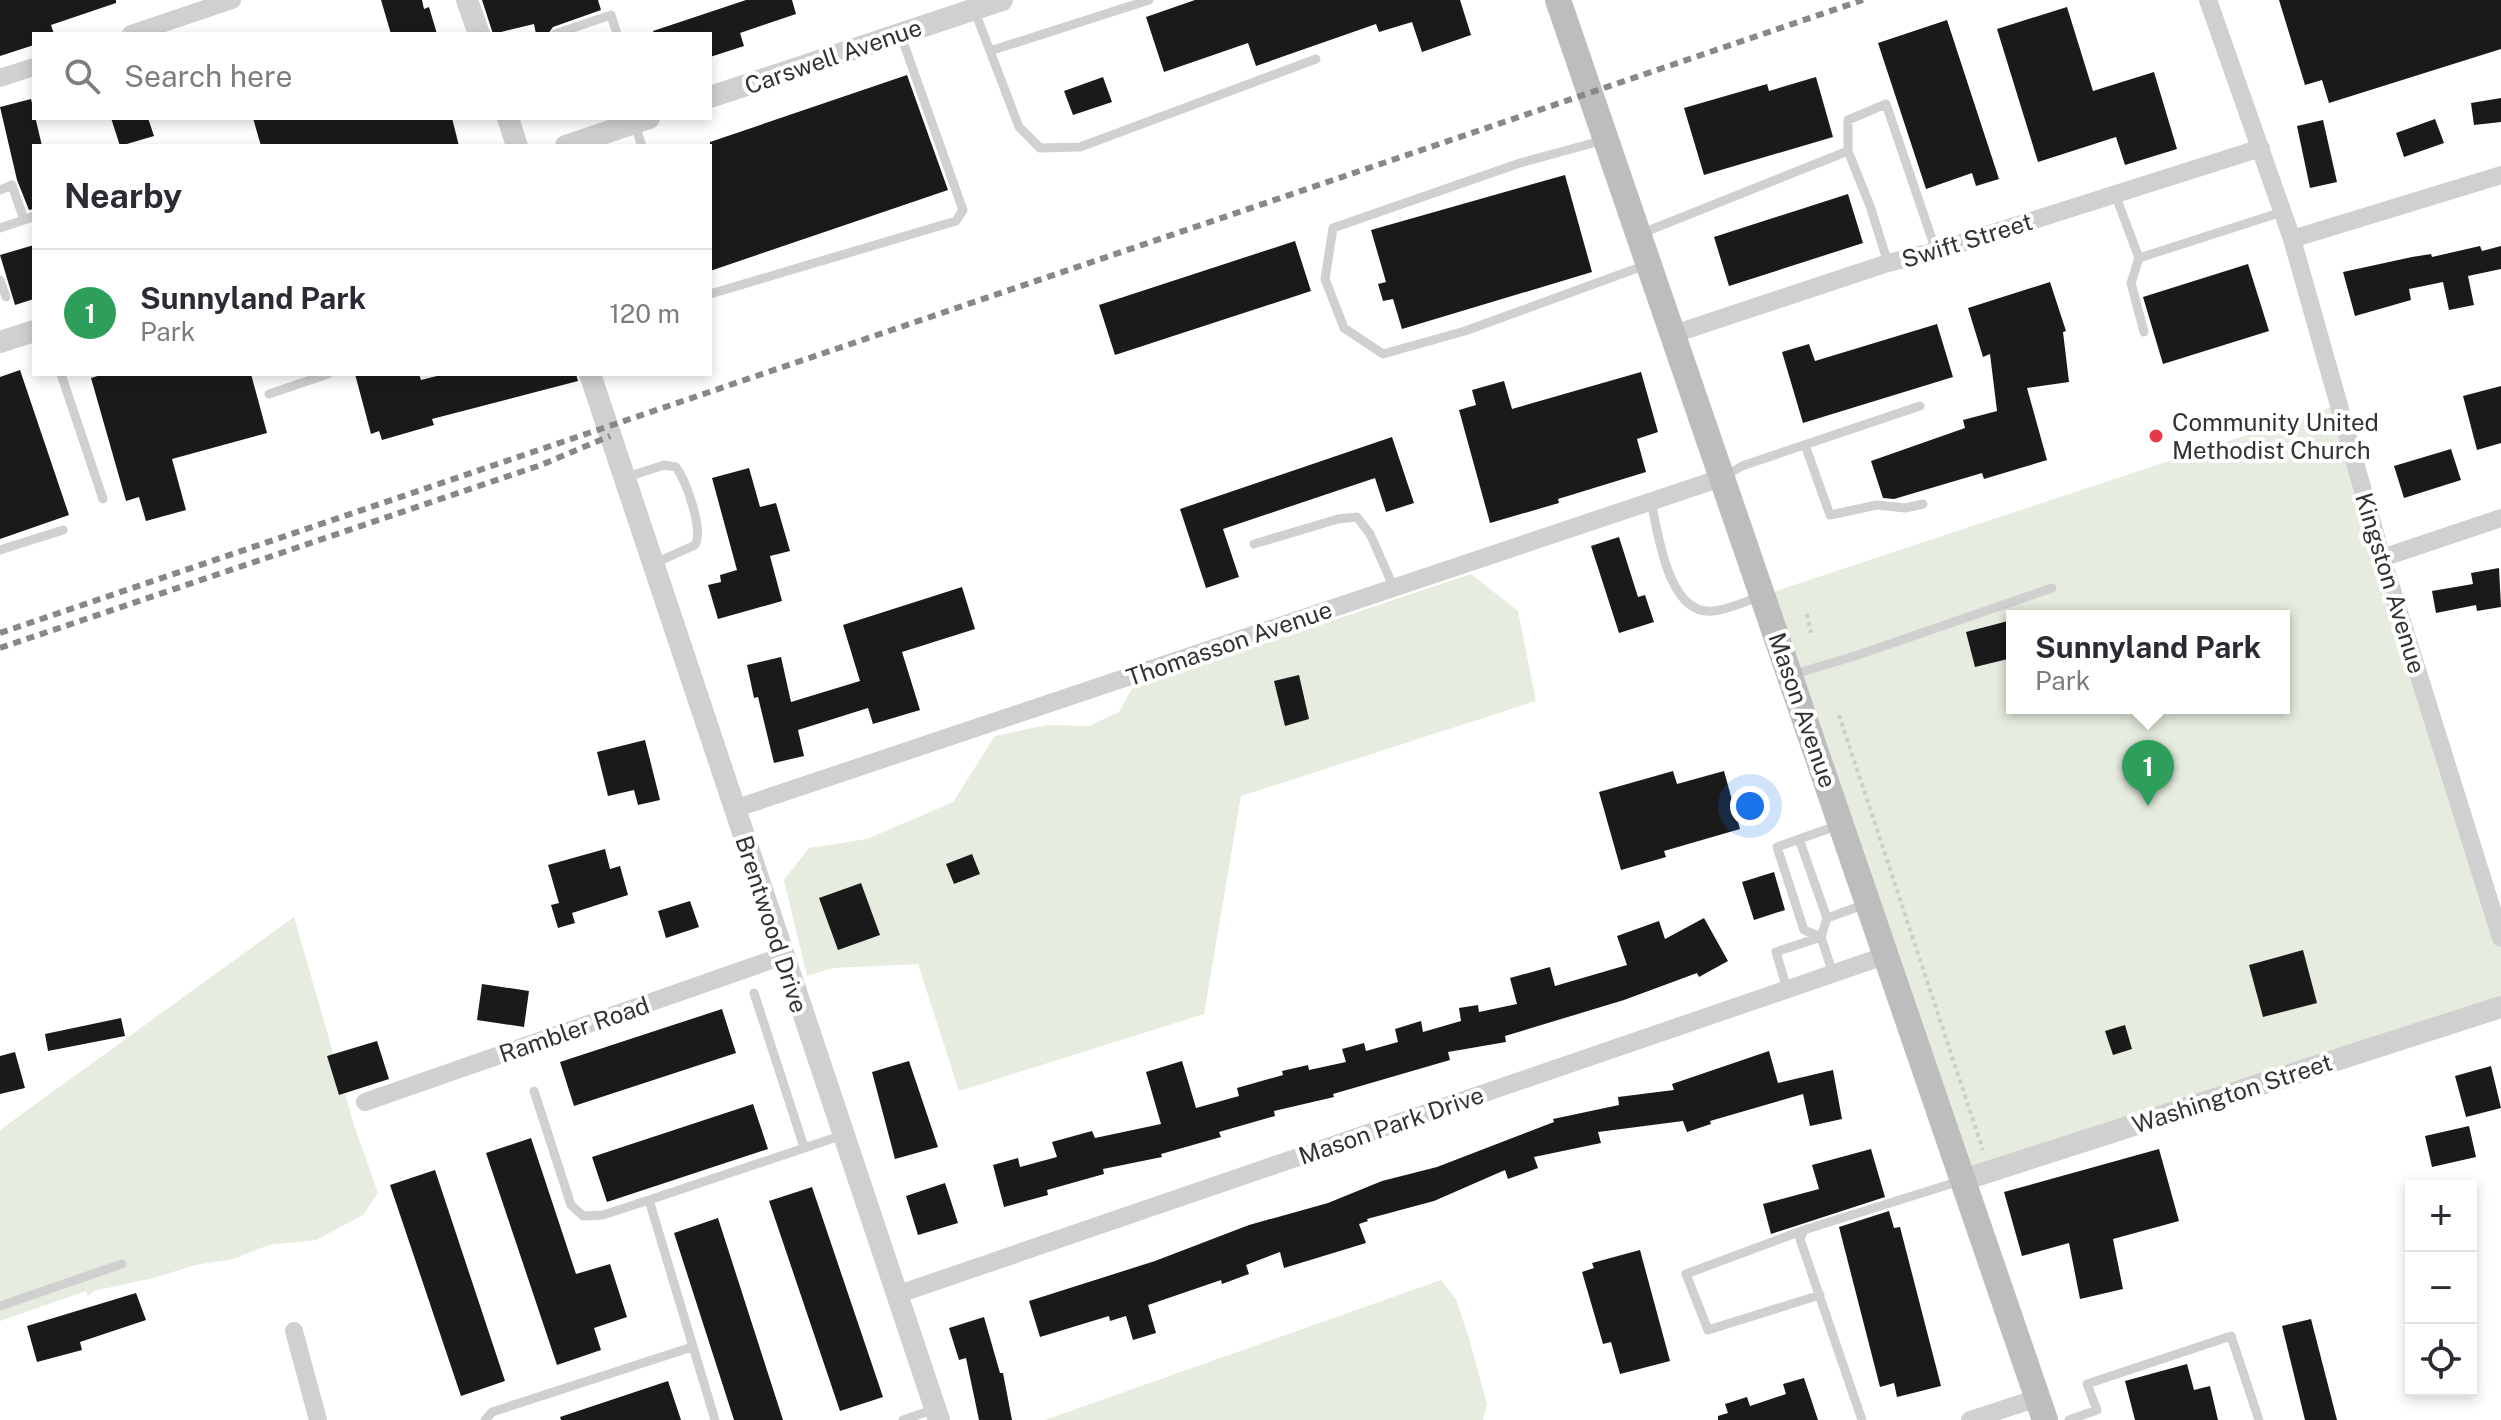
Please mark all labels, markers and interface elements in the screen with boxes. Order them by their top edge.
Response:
street label: Carswell Avenue [741,13,925,99]
search box [32,32,712,120]
icon: search [60,54,104,98]
text: Search here [124,58,292,94]
text: Nearby [64,176,182,216]
street label: Swift Street [1898,207,2036,273]
text: Sunnyland Park [140,280,366,316]
text: 1 [84,298,96,329]
text: 120 m [609,298,680,329]
text: Park [140,316,195,347]
place label: Community United Methodist Church [2172,408,2379,464]
marker: Community United Methodist Church [2147,427,2165,445]
street label: Kingston Avenue [2350,489,2432,677]
street label: Thomasson Avenue [1123,595,1335,691]
popup [2006,610,2290,714]
street label: Mason Avenue [1763,629,1843,791]
text: Sunnyland Park [2035,629,2261,665]
text: Park [2035,665,2090,696]
pin: 1 [2122,740,2174,806]
your location [1730,786,1770,826]
street label: Brentwood Drive [730,832,814,1016]
street label: Rambler Road [495,990,653,1068]
street label: Washington Street [2129,1047,2335,1139]
street label: Mason Park Drive [1295,1080,1487,1170]
map controls [2405,1180,2477,1396]
button: + [2405,1180,2477,1252]
button: − [2405,1252,2477,1324]
button: locate [2405,1324,2477,1396]

